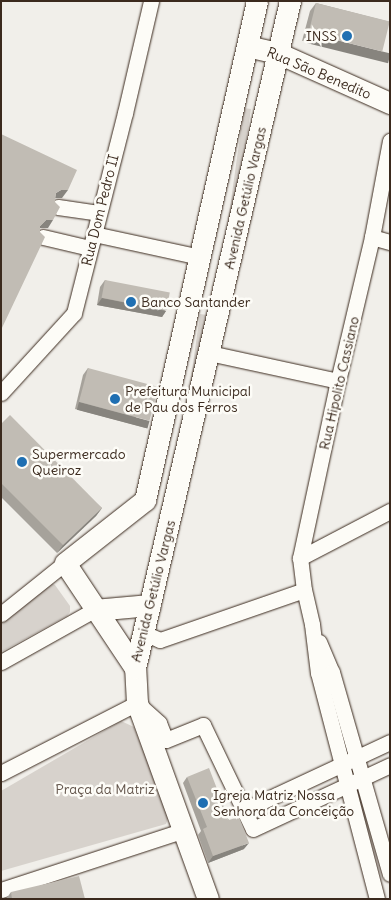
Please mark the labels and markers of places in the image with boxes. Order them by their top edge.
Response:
place label: INSS [306,28,337,44]
marker: INSS [341,30,353,42]
place label: Banco Santander [141,294,250,310]
marker: Banco Santander [125,296,137,308]
place label: Prefeitura Municipal de Pau dos Ferros [125,383,251,416]
marker: Prefeitura Municipal de Pau dos Ferros [109,393,121,405]
place label: Supermercado Queiroz [32,446,126,478]
marker: Supermercado Queiroz [16,456,28,468]
place label: Igreja Matriz Nossa Senhora da Conceição [213,787,354,820]
marker: Igreja Matriz Nossa Senhora da Conceição [197,797,209,809]

